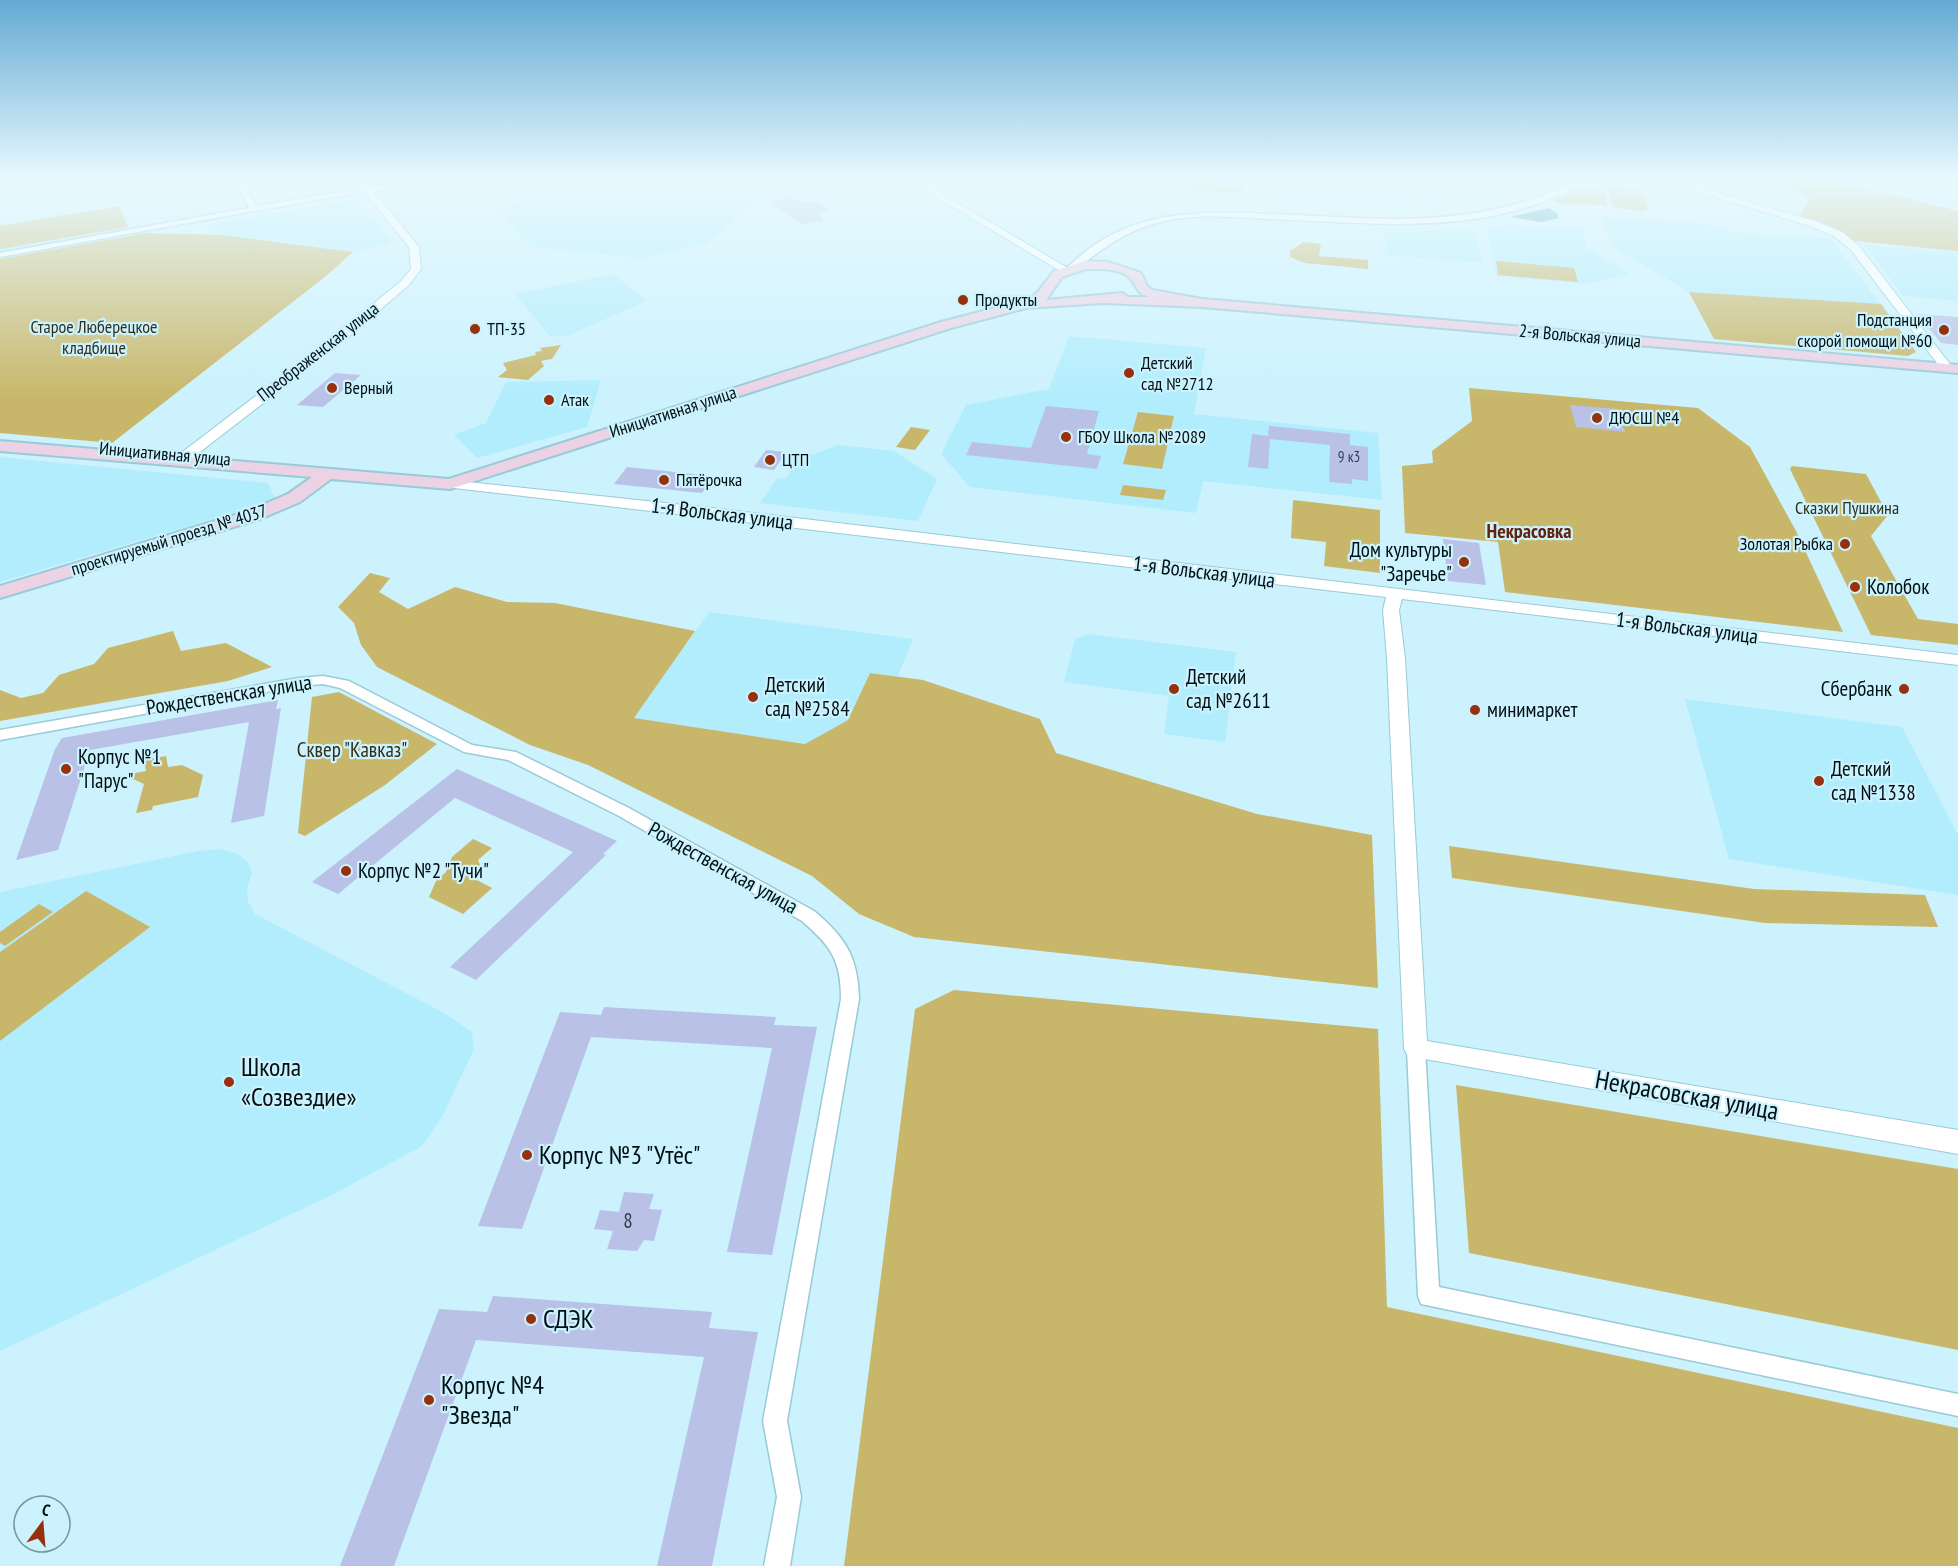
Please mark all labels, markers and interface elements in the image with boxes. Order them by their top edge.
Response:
place label: Продукты [975,288,1037,311]
marker: Продукты [956,293,970,307]
street label: Преображенская улица [252,297,383,406]
place label: Подстанция скорой помощи №60 [1797,308,1932,352]
park label: Старое Люберецкое кладбище [30,315,158,359]
place label: ТП-35 [487,317,526,340]
street label: 2-я Вольская улица [1518,319,1642,352]
marker: ТП-35 [468,322,482,336]
marker: Подстанция скорой помощи №60 [1937,323,1951,337]
place label: Детский сад №2712 [1141,351,1214,395]
marker: Детский сад №2712 [1122,366,1136,380]
place label: Верный [344,376,393,399]
street label: Инициативная улица [606,380,739,443]
marker: Верный [325,381,339,395]
place label: Атак [561,388,589,411]
marker: Атак [542,393,556,407]
place label: ДЮСШ №4 [1609,406,1679,429]
marker: ДЮСШ №4 [1590,411,1604,425]
place label: ГБОУ Школа №2089 [1078,425,1206,448]
marker: ГБОУ Школа №2089 [1059,430,1073,444]
street label: Инициативная улица [98,436,232,471]
house number: 9 к3 [1338,447,1360,466]
place label: ЦТП [782,448,809,471]
marker: ЦТП [763,453,777,467]
place label: Пятёрочка [676,468,742,491]
marker: Пятёрочка [657,473,671,487]
street label: 1-я Вольская улица [649,491,795,536]
park label: Сказки Пушкина [1795,496,1899,519]
street label: проектируемый проезд № 4037 [68,499,270,580]
district label: Некрасовка [1486,518,1572,544]
place label: Золотая Рыбка [1739,532,1833,555]
place label: Дом культуры "Заречье" [1350,536,1452,587]
marker: Золотая Рыбка [1838,537,1852,551]
street label: 1-я Вольская улица [1131,549,1277,594]
marker: Дом культуры "Заречье" [1457,555,1471,569]
place label: Колобок [1867,573,1929,600]
marker: Колобок [1848,580,1862,594]
street label: 1-я Вольская улица [1614,605,1760,650]
place label: Детский сад №2611 [1186,663,1271,714]
street label: Рождественская улица [144,668,314,721]
place label: Детский сад №2584 [765,671,850,722]
place label: Сбербанк [1821,675,1892,702]
marker: Детский сад №2611 [1167,682,1181,696]
marker: Сбербанк [1897,682,1911,696]
marker: Детский сад №2584 [746,690,760,704]
place label: минимаркет [1487,696,1578,723]
marker: минимаркет [1468,703,1482,717]
park label: Сквер "Кавказ" [297,736,407,763]
place label: Корпус №1 "Парус" [78,743,161,794]
place label: Детский сад №1338 [1831,755,1916,806]
marker: Корпус №1 "Парус" [59,762,73,776]
marker: Детский сад №1338 [1812,774,1826,788]
street label: Рождественская улица [644,815,803,920]
place label: Корпус №2 "Тучи" [358,857,489,884]
marker: Корпус №2 "Тучи" [339,864,353,878]
place label: Школа «Созвездие» [241,1050,357,1113]
street label: Некрасовская улица [1593,1062,1781,1127]
marker: Школа «Созвездие» [222,1075,236,1089]
place label: Корпус №3 "Утёс" [539,1138,700,1171]
marker: Корпус №3 "Утёс" [520,1148,534,1162]
house number: 8 [623,1207,633,1234]
place label: СДЭК [543,1302,594,1335]
marker: СДЭК [524,1312,538,1326]
place label: Корпус №4 "Звезда" [441,1368,544,1431]
marker: Корпус №4 "Звезда" [422,1393,436,1407]
north arrow [12,1494,72,1554]
text: С [40,1499,53,1520]

